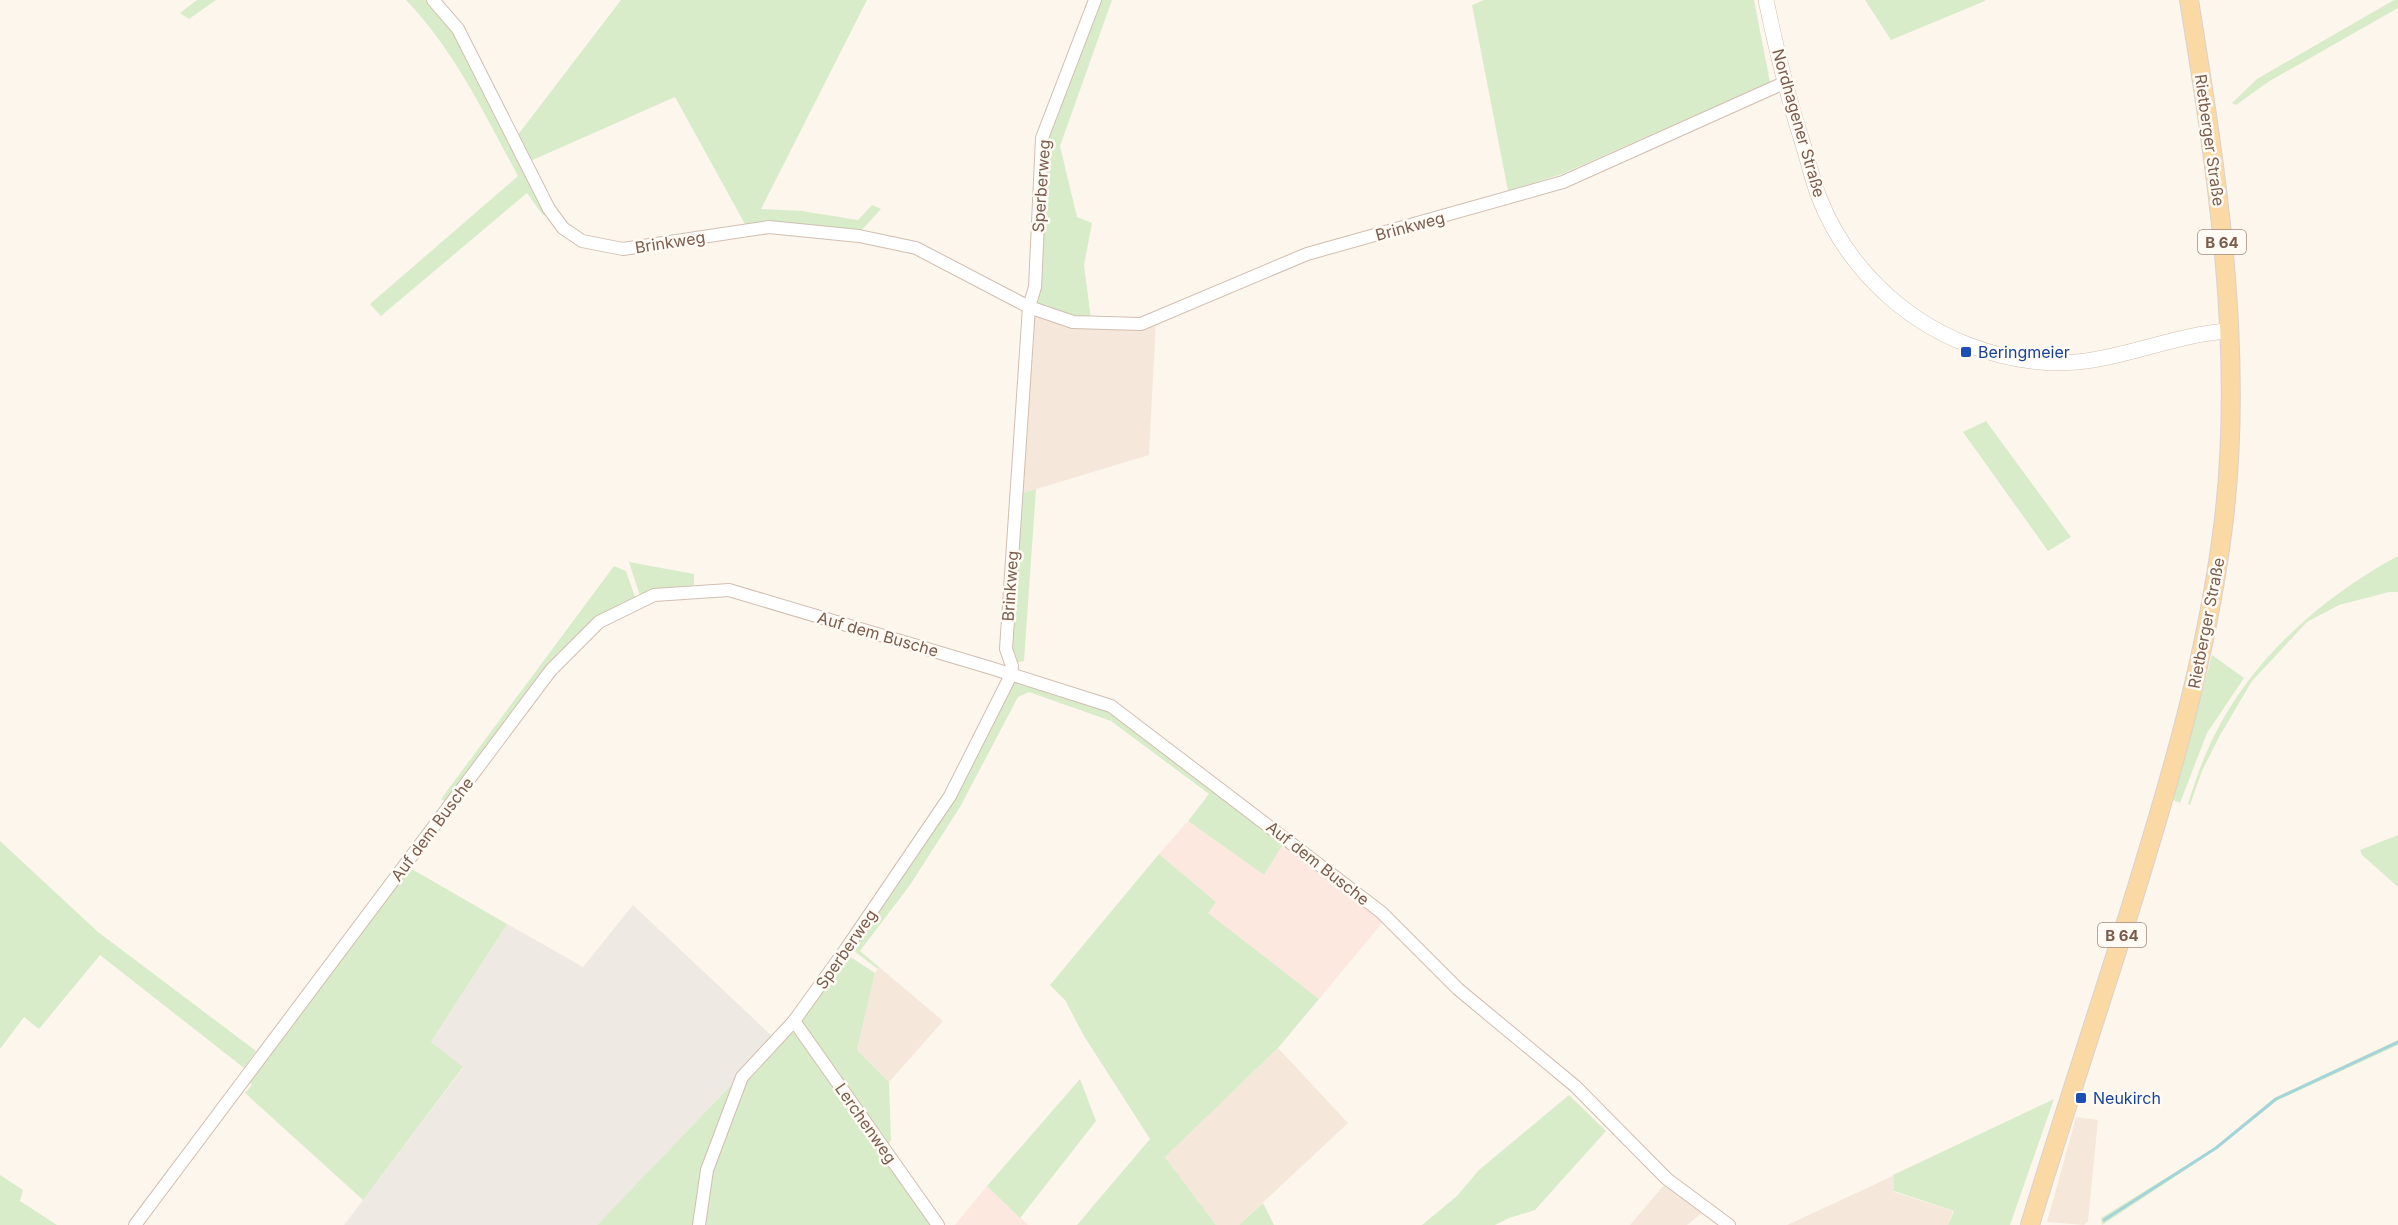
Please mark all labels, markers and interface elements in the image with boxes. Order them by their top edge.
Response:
street label: Nordhagener Straße [1768,46,1830,200]
street label: Rietberger Straße [2191,73,2229,207]
street label: Sperberweg [1028,139,1054,233]
street label: Brinkweg [1373,207,1447,245]
street label: Brinkweg [633,227,707,257]
road number: B 64 [2198,230,2246,254]
place label: Beringmeier [1978,342,2070,362]
marker: Beringmeier [1959,345,1973,359]
street label: Brinkweg [998,550,1022,622]
street label: Rietberger Straße [2183,556,2229,690]
street label: Auf dem Busche [815,607,941,661]
street label: Auf dem Busche [386,773,478,885]
street label: Auf dem Busche [1263,817,1373,909]
street label: Sperberweg [811,905,881,993]
road number: B 64 [2098,923,2146,947]
street label: Lerchenweg [831,1079,901,1167]
place label: Neukirch [2093,1088,2161,1108]
marker: Neukirch [2074,1091,2088,1105]

